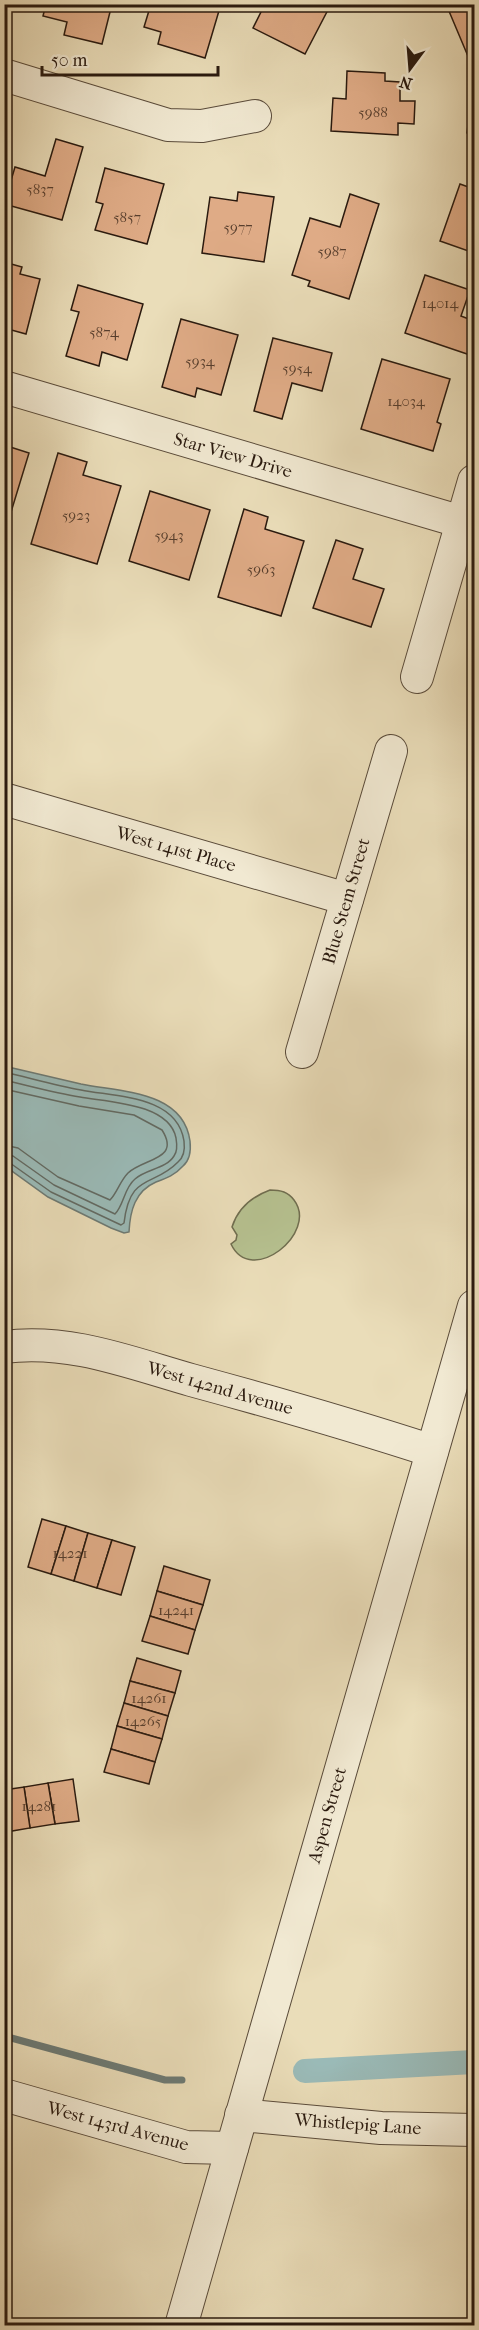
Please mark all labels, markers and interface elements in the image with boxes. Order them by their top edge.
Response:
scale bar [42,39,218,77]
north arrow [380,39,440,99]
text: 50 m [51,50,88,71]
text: N [397,72,414,94]
house number: 5988 [358,103,388,121]
house number: 5837 [26,180,54,198]
house number: 5857 [113,208,141,226]
house number: 5977 [224,218,252,236]
house number: 5987 [317,242,347,260]
house number: 14014 [422,294,459,312]
house number: 5874 [89,323,120,341]
house number: 5934 [185,352,216,370]
house number: 5954 [282,359,313,377]
house number: 14034 [387,392,426,410]
street label: Star View Drive [171,429,295,482]
house number: 5923 [62,506,90,524]
house number: 5943 [154,526,184,544]
house number: 5963 [247,560,275,578]
street label: West 141st Place [113,822,238,877]
street label: Blue Stem Street [318,835,375,967]
street label: West 142nd Avenue [144,1357,295,1419]
house number: 14221 [53,1544,88,1562]
house number: 14241 [158,1601,194,1619]
house number: 14261 [131,1689,167,1707]
house number: 14265 [125,1712,161,1730]
street label: Aspen Street [303,1764,351,1866]
house number: 14281 [22,1797,56,1815]
street label: West 143rd Avenue [44,2097,191,2156]
street label: Whistlepig Lane [293,2110,422,2139]

